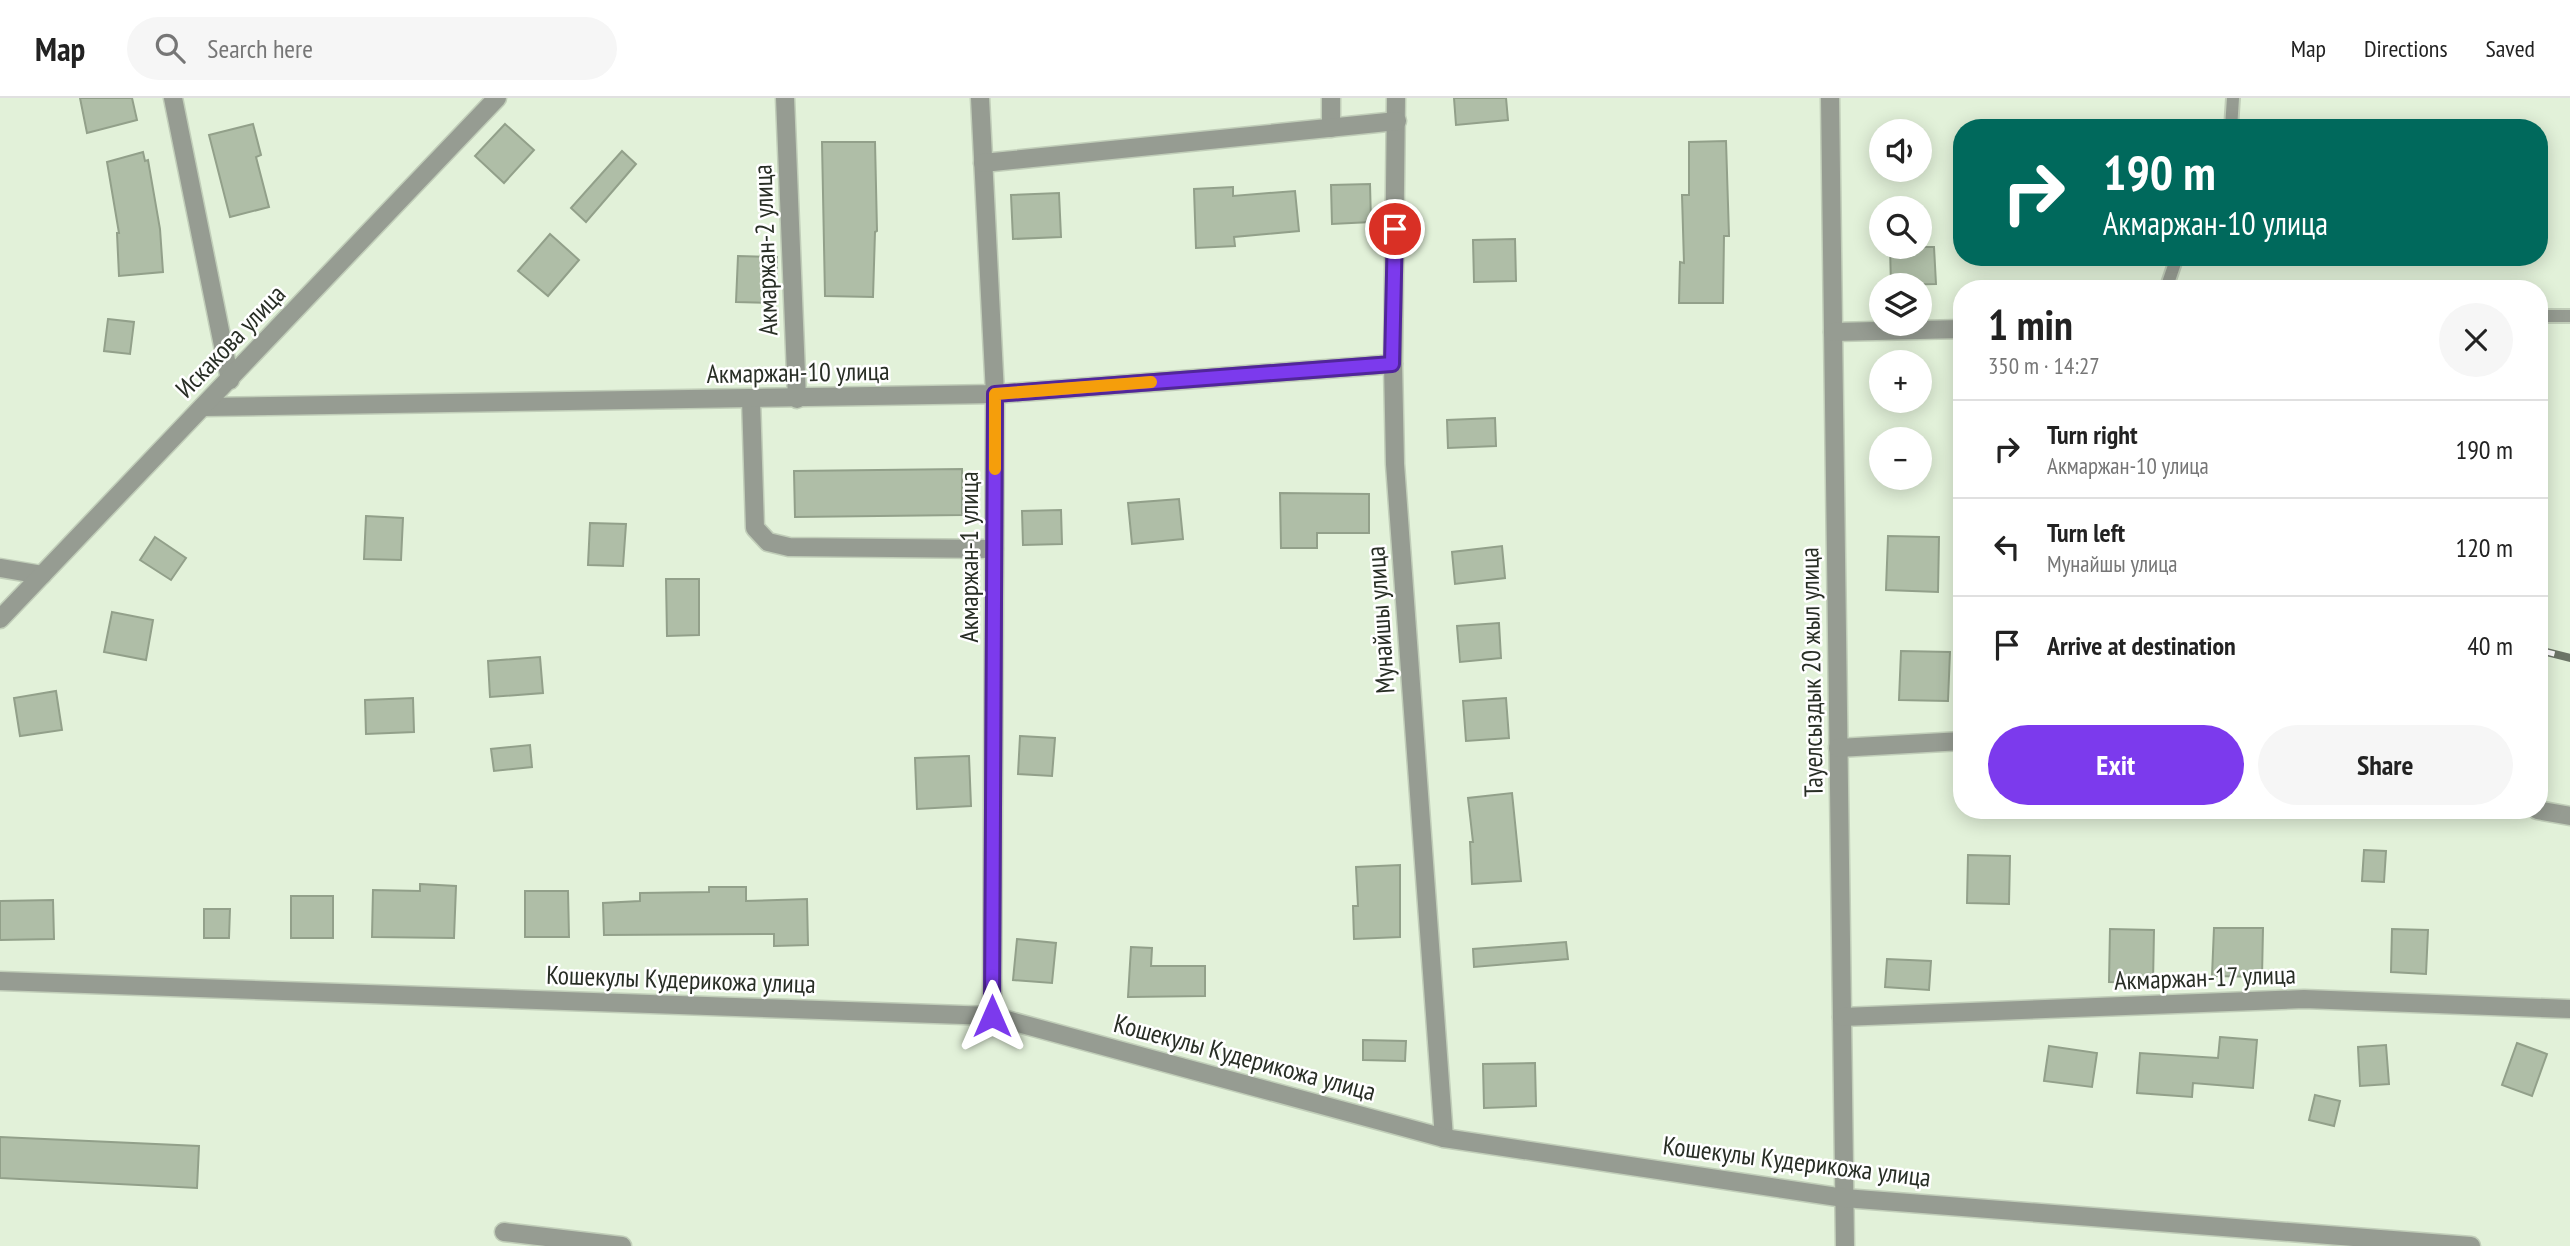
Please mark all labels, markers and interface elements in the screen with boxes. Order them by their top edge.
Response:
search box [127,17,617,80]
text: Map [35,27,85,70]
icon: search [151,29,189,67]
text: Search here [207,32,313,65]
text: Map [2291,33,2326,64]
text: Directions [2364,33,2448,64]
text: Saved [2486,33,2535,64]
map controls [1869,119,1932,490]
button: sound [1869,119,1932,182]
text: 190 m [2103,140,2216,204]
icon: right [1988,147,2079,238]
street label: Акмаржан-2 улица [746,164,784,336]
button: search [1869,196,1932,259]
pin [1365,199,1425,259]
text: Акмаржан-10 улица [2103,202,2328,244]
icon: arrive [1376,210,1414,248]
button: layers [1869,273,1932,336]
street label: Искакова улица [168,278,292,404]
text: 1 min [1988,297,2073,352]
button: close [2439,303,2513,377]
button: + [1869,350,1932,413]
text: 350 m · 14:27 [1988,351,2100,380]
street label: Акмаржан-10 улица [706,354,890,390]
text: Turn right [2047,418,2138,451]
button: − [1869,427,1932,490]
icon: right [1988,430,2026,468]
text: 190 m [2455,433,2513,466]
text: Акмаржан-10 улица [2047,451,2209,480]
street label: Акмаржан-1 улица [952,471,985,643]
text: Turn left [2047,516,2125,549]
icon: left [1988,528,2026,566]
text: 120 m [2455,531,2513,564]
street label: Мунайшы улица [1358,545,1402,695]
street label: Тауелсыздык 20 жыл улица [1792,547,1830,797]
text: Мунайшы улица [2047,549,2178,578]
icon: arrive [1988,626,2026,664]
text: Arrive at destination [2047,629,2236,662]
text: 40 m [2467,629,2513,662]
button: Exit [1988,725,2244,805]
button: Share [2258,725,2513,805]
street label: Акмаржан-17 улица [2114,957,2296,997]
street label: Кошекулы Кудерикожа улица [546,958,816,1000]
position arrow [955,979,1029,1053]
street label: Кошекулы Кудерикожа улица [1111,1006,1379,1108]
street label: Кошекулы Кудерикожа улица [1661,1128,1933,1194]

